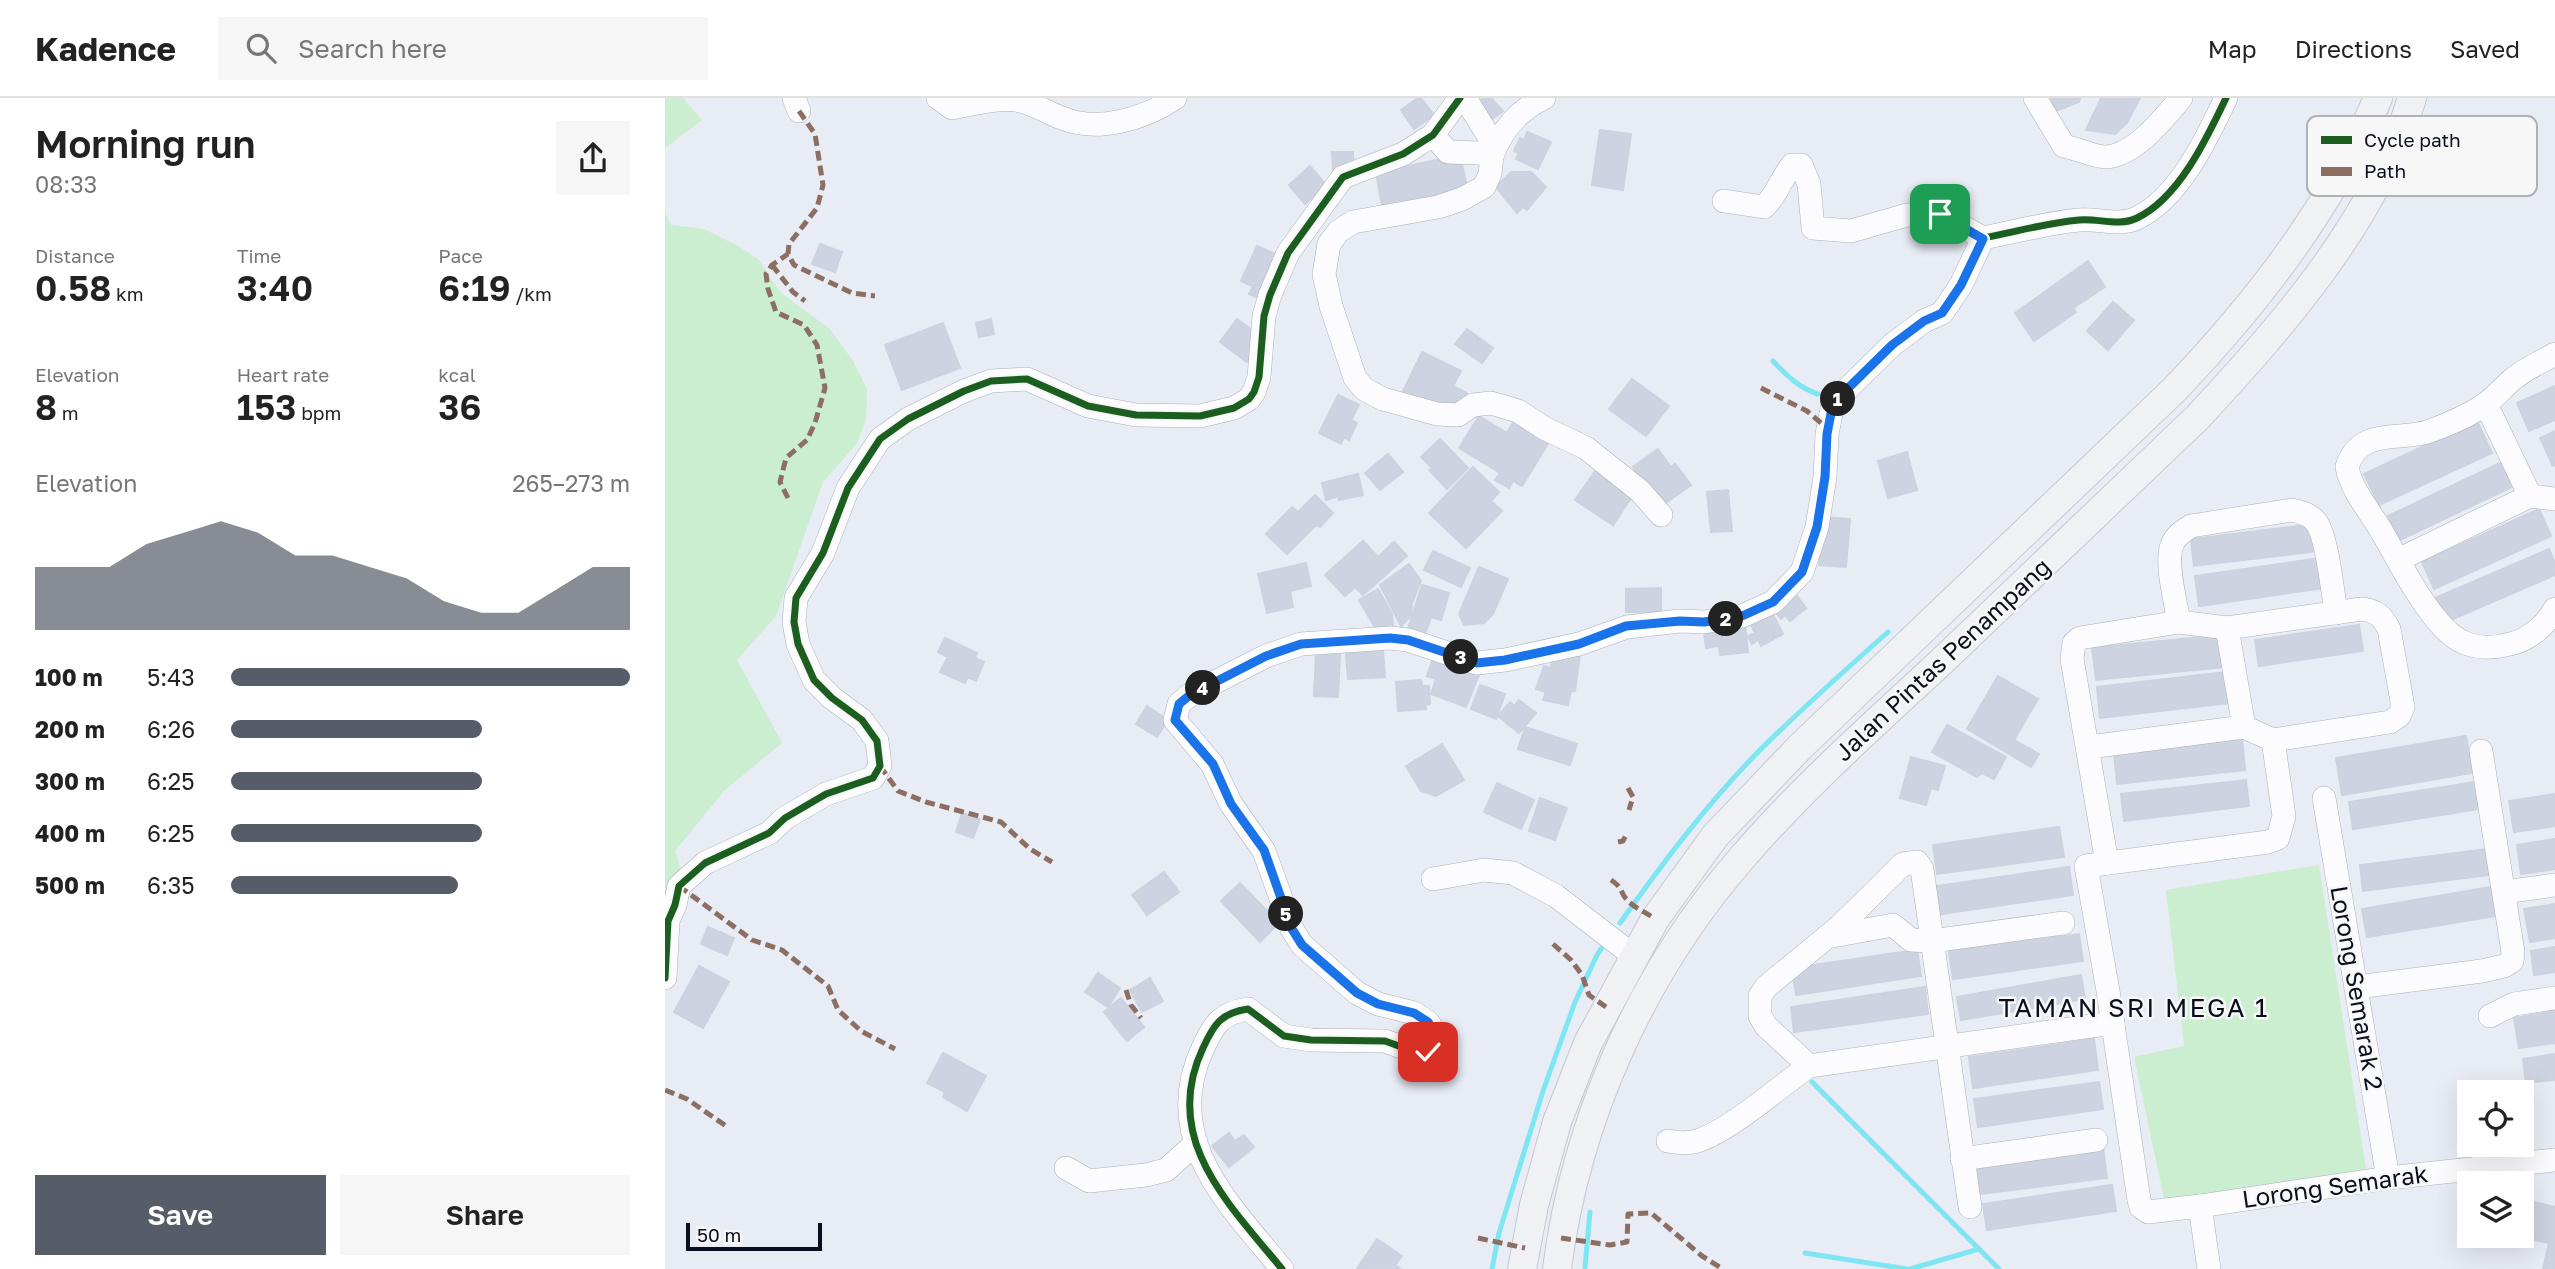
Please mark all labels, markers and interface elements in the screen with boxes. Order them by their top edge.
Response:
search box [218,17,708,80]
text: Kadence [35,29,176,68]
icon: search [242,29,280,67]
text: Search here [298,33,447,64]
text: Map [2208,34,2257,63]
text: Directions [2295,34,2412,63]
text: Saved [2450,34,2520,63]
legend [2307,116,2537,196]
text: Morning run [35,121,256,166]
button: share [556,121,630,195]
text: Cycle path [2364,128,2461,151]
text: Path [2364,159,2406,182]
text: 08:33 [35,170,97,198]
pin [1910,184,1970,244]
icon: arrive [1921,195,1959,233]
text: Distance [35,244,115,267]
text: Time [237,244,281,267]
text: Pace [438,244,483,267]
text: 0.58 [35,267,111,309]
text: 3:40 [237,267,313,309]
text: 6:19 [438,267,511,309]
text: km [111,282,144,305]
text: /km [511,282,552,305]
text: Elevation [35,363,120,386]
text: Heart rate [237,363,329,386]
text: kcal [438,363,476,386]
pin: 1 [1821,382,1855,416]
text: 8 [35,386,57,428]
text: 153 [237,386,296,428]
text: 36 [438,386,481,428]
text: 1 [1833,387,1842,410]
text: m [57,401,79,424]
text: bpm [296,401,341,424]
text: Elevation [35,469,137,497]
text: 265–273 m [512,469,630,497]
street label: Jalan Pintas Penampang [1828,551,2056,766]
pin: 2 [1709,602,1743,636]
text: 2 [1720,607,1731,630]
pin: 3 [1443,640,1479,674]
text: 3 [1455,645,1466,668]
text: 100 m [35,663,103,691]
text: 5:43 [147,663,195,691]
pin: 4 [1185,670,1221,706]
text: 4 [1197,676,1208,699]
text: 200 m [35,715,105,743]
text: 6:26 [147,715,195,743]
text: 300 m [35,767,105,795]
text: 6:25 [147,767,195,795]
text: 400 m [35,819,105,847]
text: 6:25 [147,819,195,847]
text: 500 m [35,871,105,899]
text: 6:35 [147,871,195,899]
street label: Lorong Semarak 2 [2325,883,2390,1092]
pin: 5 [1269,896,1303,932]
text: 5 [1280,902,1291,925]
district label: TAMAN SRI MEGA 1 [1999,992,2269,1023]
pin [1398,1022,1458,1082]
icon: check [1409,1033,1447,1071]
map controls [2457,1080,2534,1248]
button: locate [2457,1080,2534,1157]
street label: Lorong Semarak [2240,1158,2429,1213]
button: layers [2457,1171,2534,1248]
button: Save [35,1175,326,1255]
button: Share [340,1175,630,1255]
scale bar [686,1220,823,1252]
text: 50 m [697,1223,741,1246]

